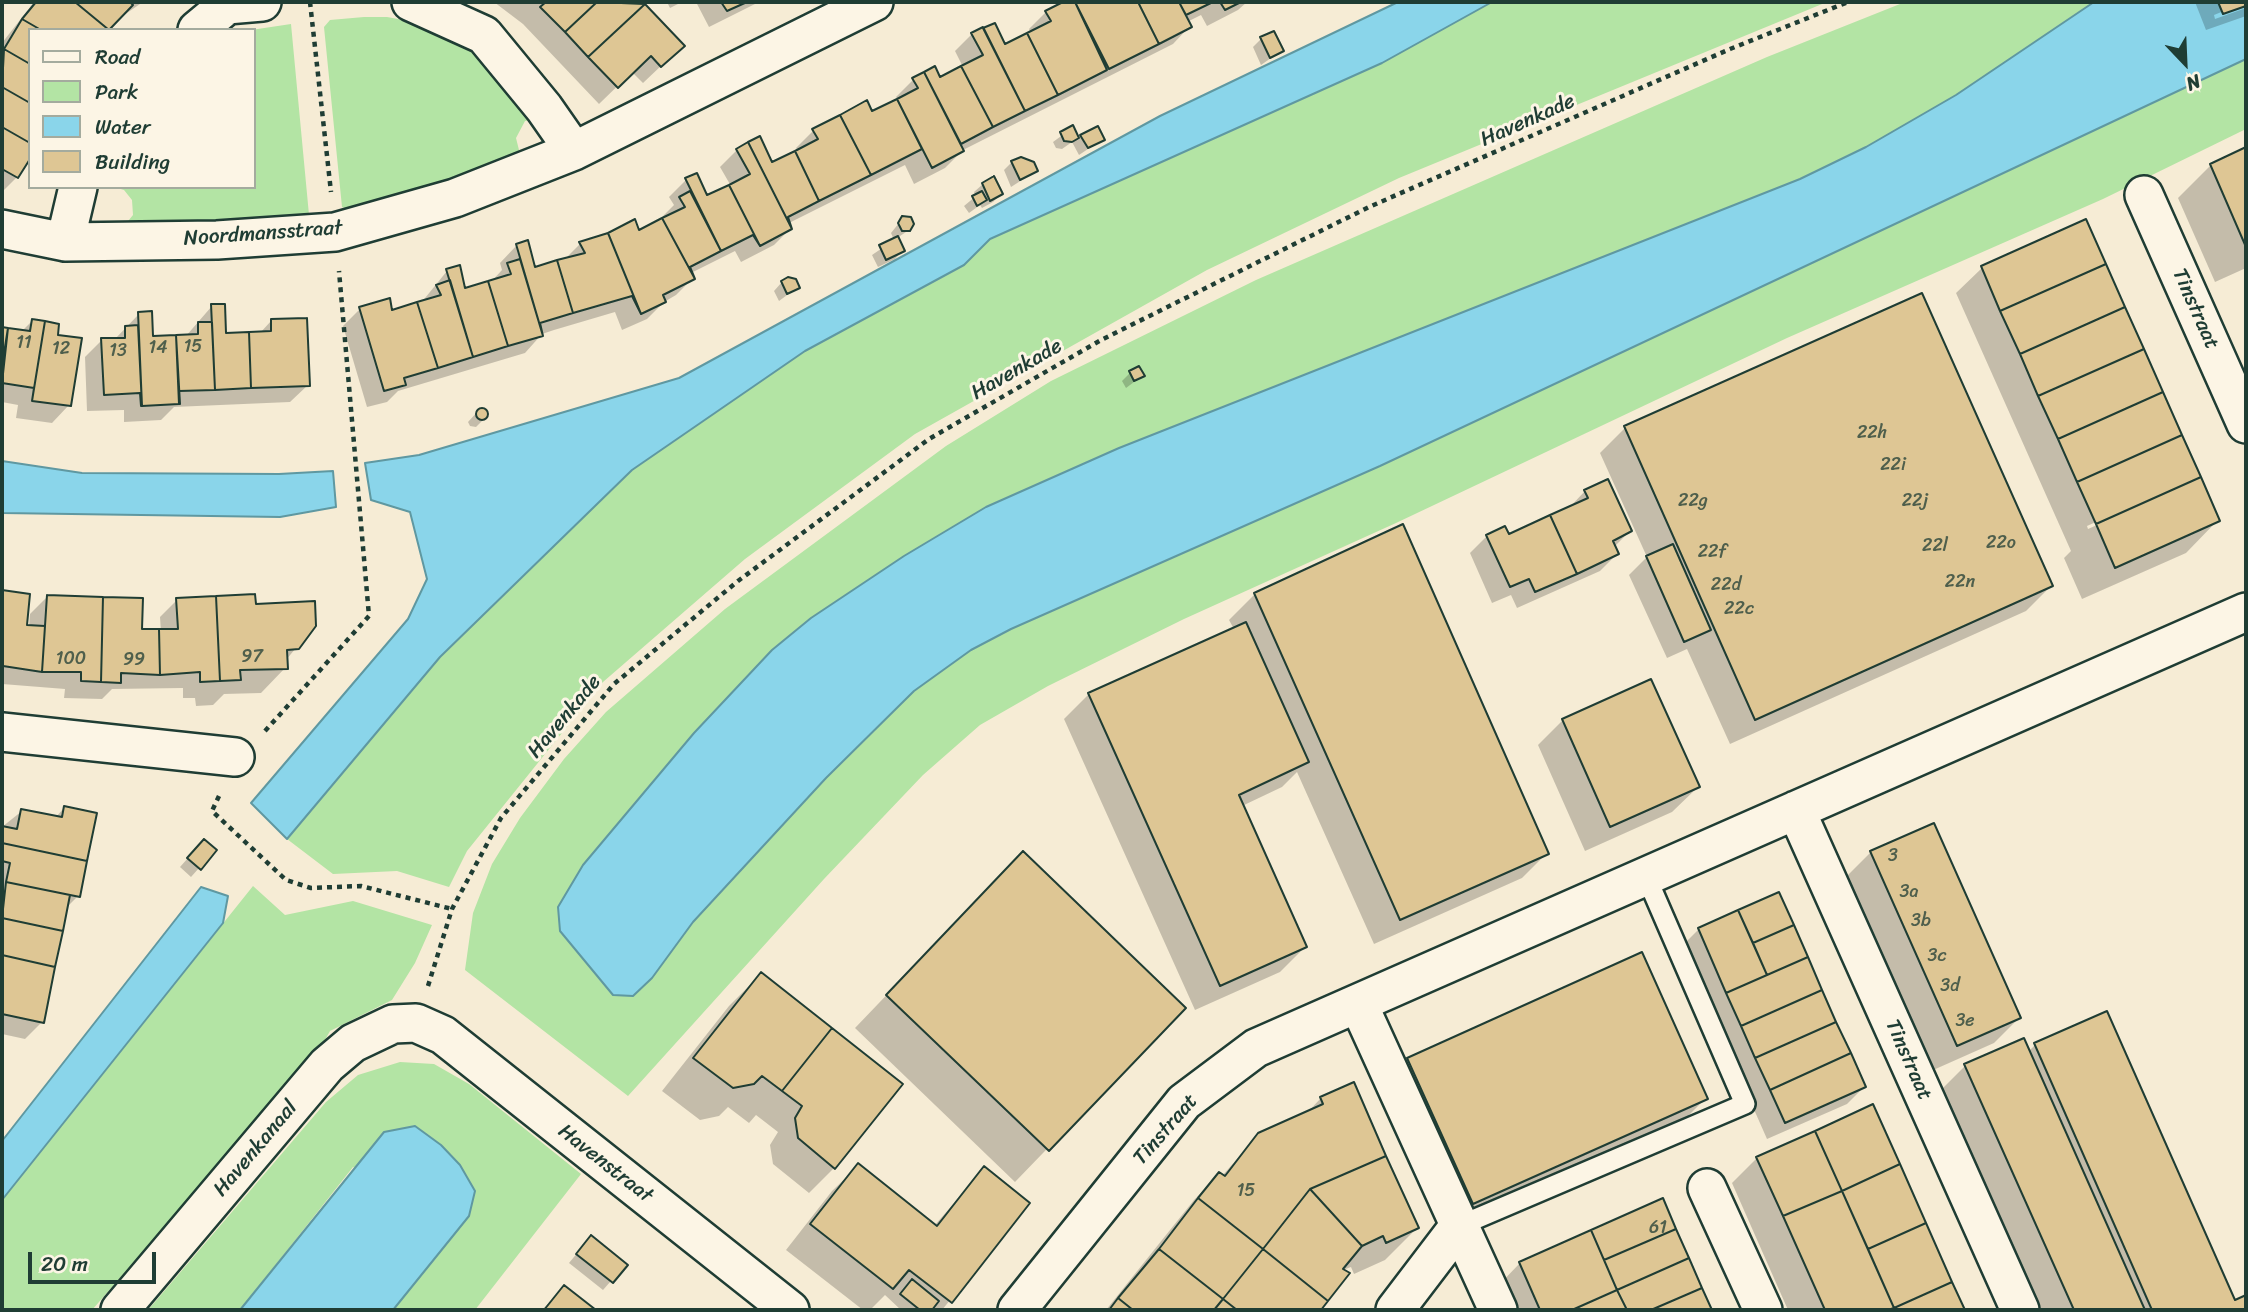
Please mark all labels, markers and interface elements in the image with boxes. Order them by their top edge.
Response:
legend [28,28,256,189]
north arrow [2150,28,2220,98]
text: Road [95,38,140,76]
text: N [2181,65,2206,101]
text: Park [95,73,138,111]
street label: Havenkade [1477,89,1579,153]
text: Water [95,108,150,146]
text: Building [95,143,170,181]
street label: Noordmansstraat [183,216,343,252]
street label: Tinstraat [2166,265,2224,353]
house number: 11 [16,332,32,354]
street label: Havenkade [967,334,1067,406]
house number: 15 [184,336,202,358]
house number: 14 [149,337,167,359]
house number: 12 [52,338,70,360]
house number: 13 [109,340,127,362]
house number: 22h [1857,422,1887,444]
house number: 22i [1880,454,1906,476]
house number: 22g [1678,490,1708,512]
house number: 22j [1902,490,1928,512]
house number: 22o [1986,532,2016,554]
house number: 22l [1922,535,1948,557]
house number: 22f [1698,541,1726,563]
house number: 22n [1945,571,1975,593]
house number: 22d [1711,574,1741,596]
house number: 22c [1724,598,1754,620]
house number: 97 [241,646,263,668]
house number: 100 [56,648,86,670]
house number: 99 [123,649,145,671]
street label: Havenkade [523,670,607,764]
house number: 3 [1888,845,1898,867]
house number: 3a [1900,881,1918,903]
house number: 3b [1911,910,1931,932]
house number: 3c [1928,945,1946,967]
house number: 3d [1940,975,1960,997]
house number: 3e [1955,1010,1975,1032]
street label: Tinstraat [1879,1016,1937,1104]
street label: Tinstraat [1128,1089,1204,1171]
street label: Havenkanaal [209,1096,303,1202]
street label: Havenstraat [553,1119,657,1209]
house number: 15 [1237,1180,1255,1202]
house number: 61 [1649,1217,1667,1239]
scale bar [32,1238,159,1282]
text: 20 m [41,1245,88,1283]

